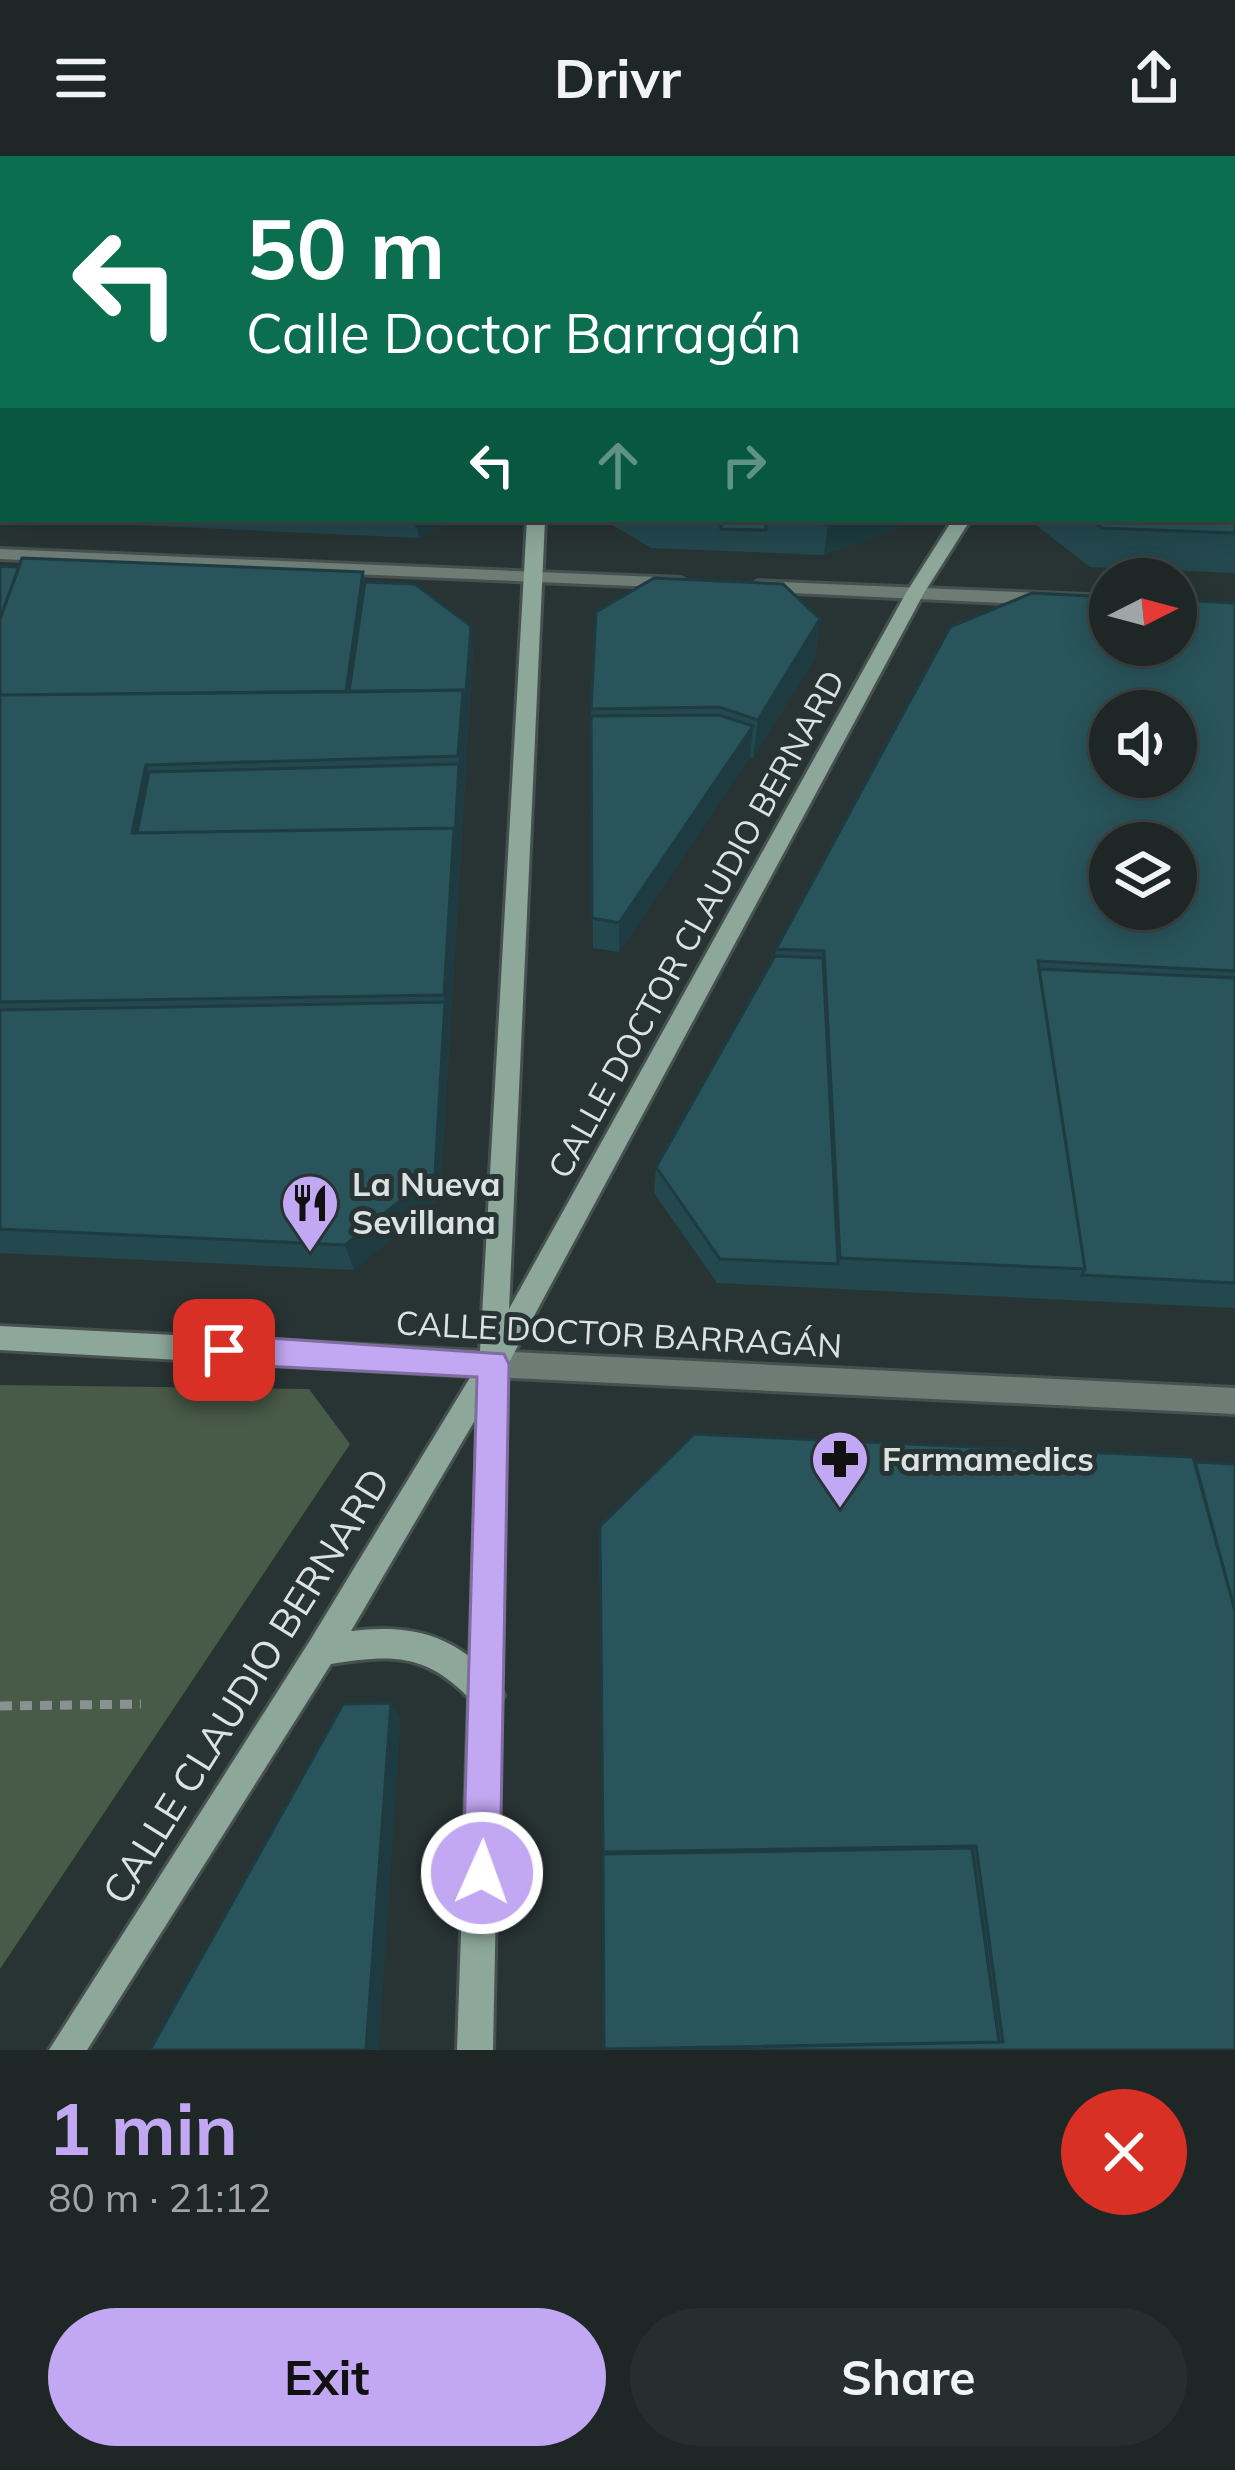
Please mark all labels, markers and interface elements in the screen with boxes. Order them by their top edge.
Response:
text: Drivr [554,44,681,112]
icon: menu [48,45,114,111]
icon: share [1121,45,1187,111]
text: 50 m [246,195,445,300]
icon: left [48,204,204,360]
text: Calle Doctor Barragán [246,299,802,367]
icon: left [459,432,525,498]
icon: ahead [585,432,651,498]
icon: right [711,432,777,498]
north arrow [1089,558,1197,666]
map controls [1089,558,1197,930]
street label: CALLE DOCTOR CLAUDIO BERNARD [538,663,853,1185]
button: sound [1089,690,1197,798]
button: layers [1089,822,1197,930]
place label: La Nueva Sevillana [352,1163,500,1242]
restaurant icon: La Nueva Sevillana [279,1172,341,1254]
pin [173,1299,275,1401]
street label: CALLE DOCTOR BARRAGÁN [395,1301,843,1366]
icon: arrive [191,1317,257,1383]
pharmacy icon: Farmamedics [809,1428,871,1510]
place label: Farmamedics [882,1438,1094,1479]
street label: CALLE CLAUDIO BERNARD [91,1459,400,1913]
position arrow [419,1810,545,1936]
text: 1 min [48,2083,238,2173]
button: close [1061,2089,1187,2215]
text: 80 m · 21:12 [48,2173,271,2222]
button: Exit [48,2308,606,2446]
button: Share [630,2308,1187,2446]

